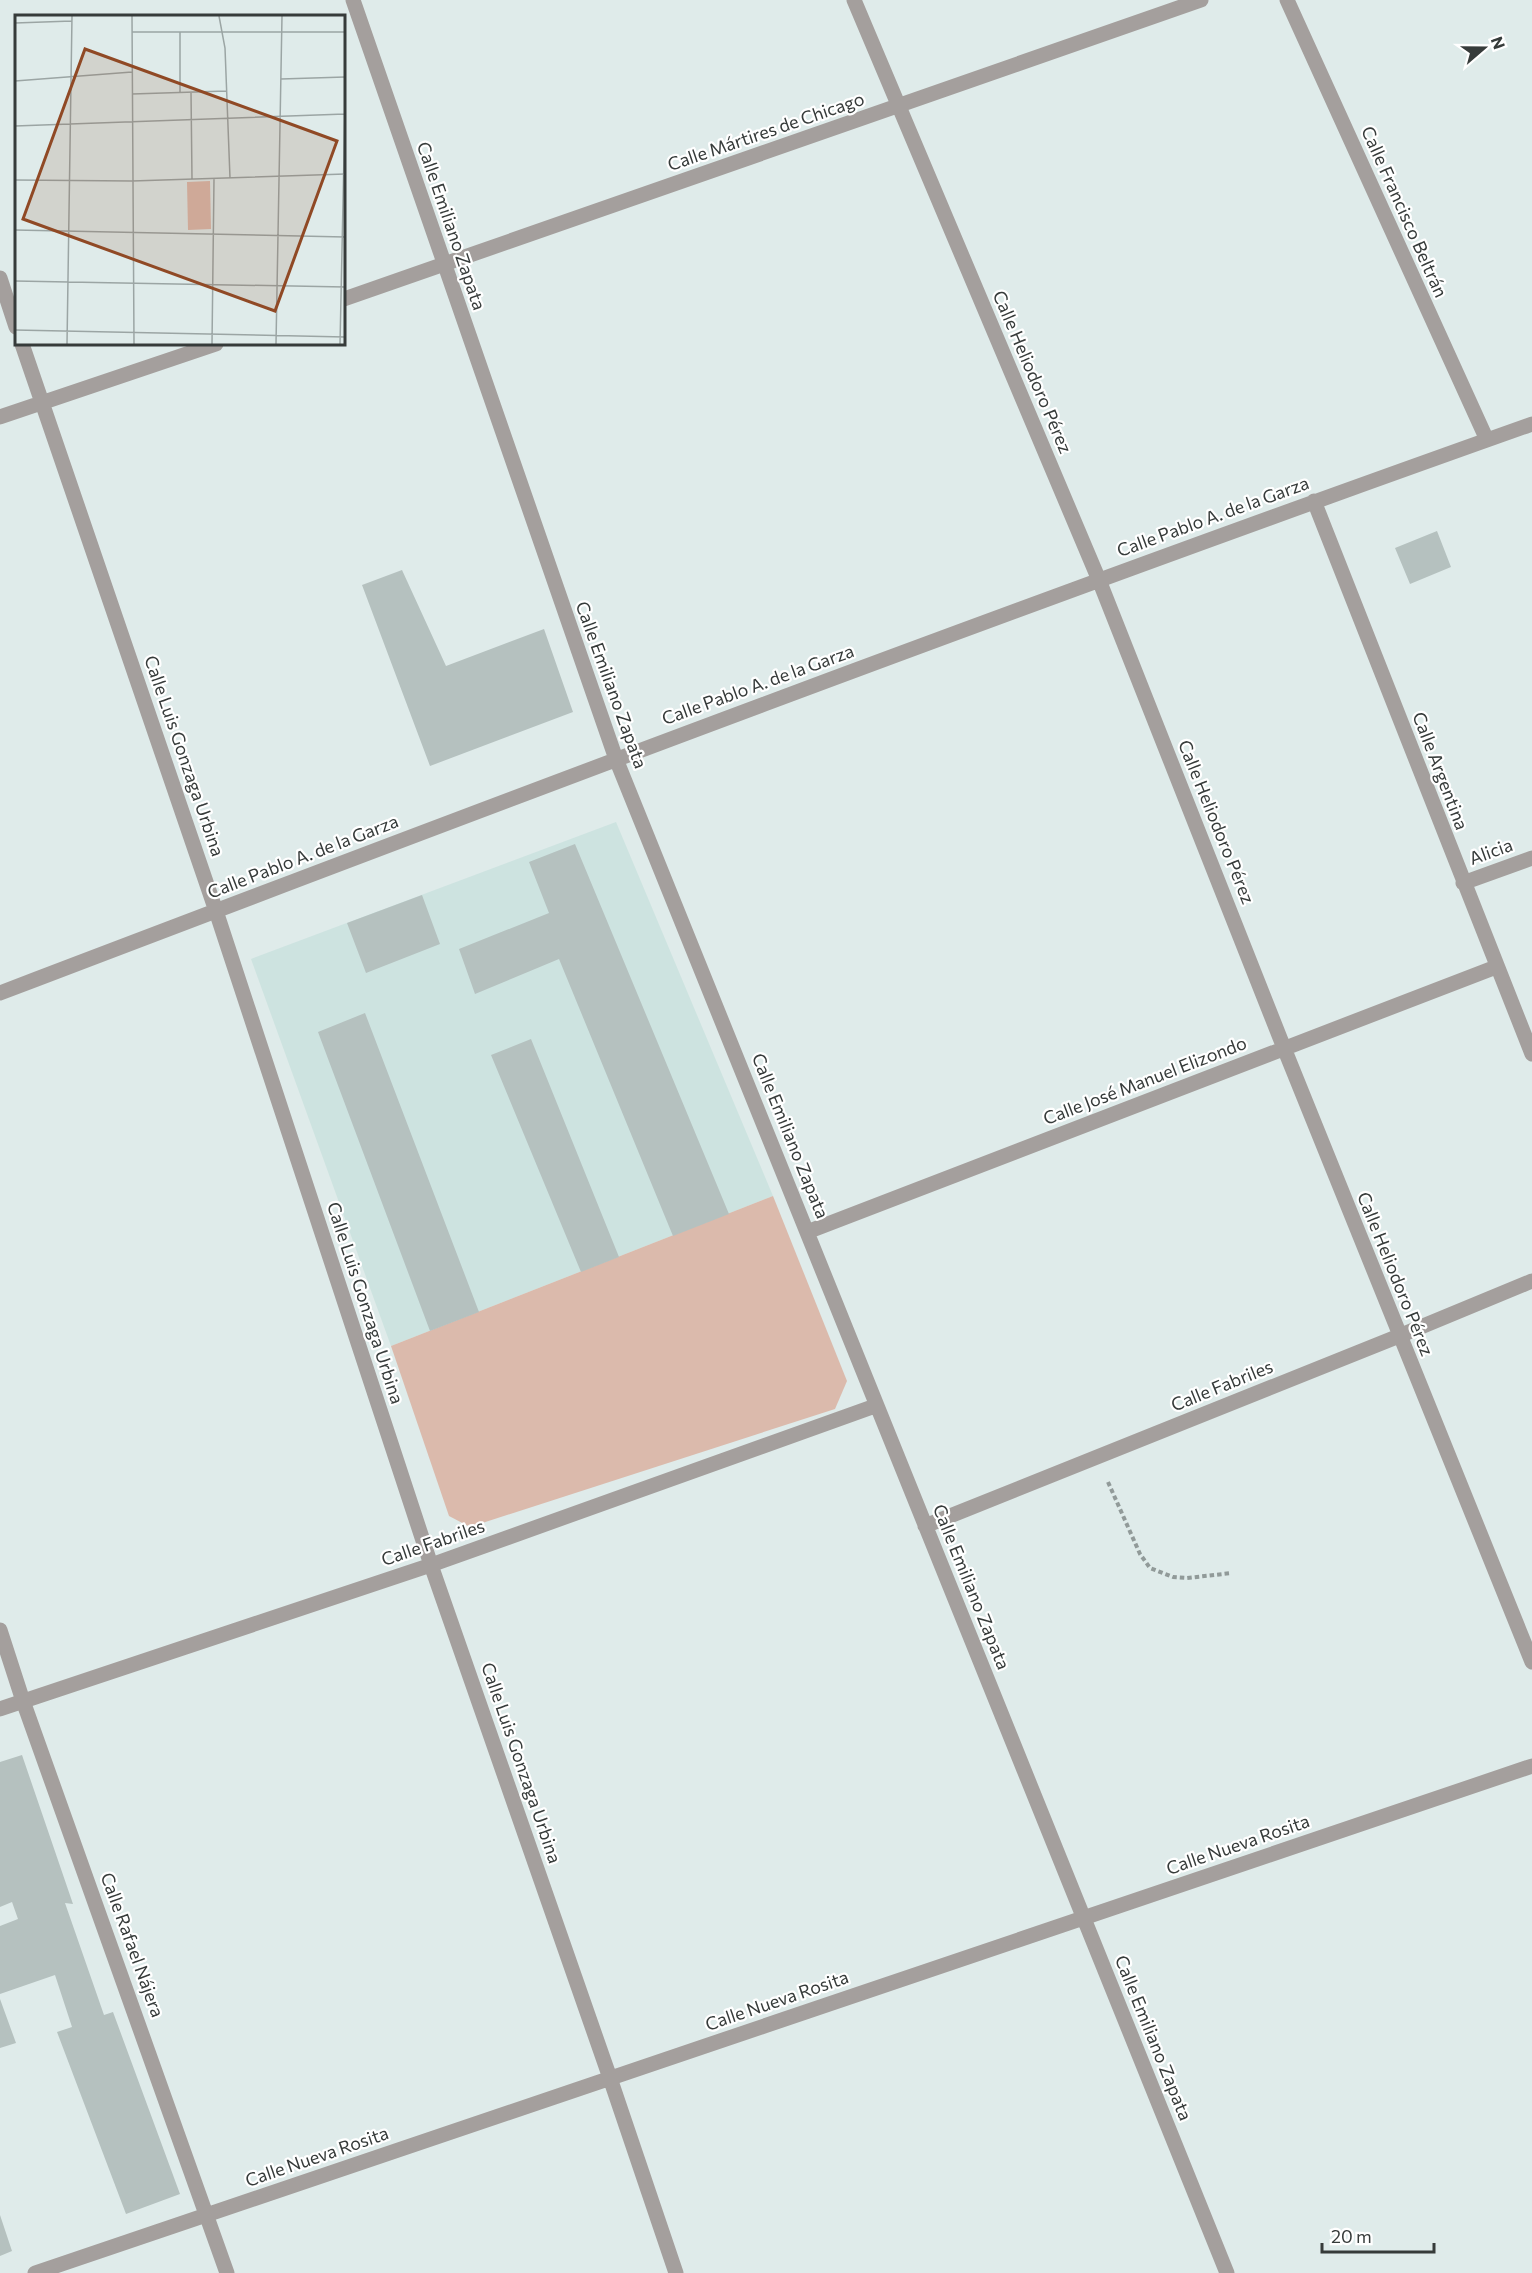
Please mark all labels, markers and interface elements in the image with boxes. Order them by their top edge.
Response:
inset map [15,15,345,345]
north arrow [1454,18,1514,78]
text: N [1488,34,1510,52]
street label: Calle Mártires de Chicago [664,87,867,175]
street label: Calle Francisco Beltrán [1357,123,1453,301]
street label: Calle Emiliano Zapata [413,139,491,313]
street label: Calle Heliodoro Pérez [989,287,1077,456]
street label: Calle Pablo A. de la Garza [1114,471,1312,561]
street label: Calle Emiliano Zapata [571,598,652,771]
street label: Calle Pablo A. de la Garza [659,639,857,729]
street label: Calle Luis Gonzaga Urbina [140,652,230,859]
street label: Calle Argentina [1408,709,1474,833]
street label: Calle Heliodoro Pérez [1174,736,1260,907]
street label: Calle Pablo A. de la Garza [204,809,401,903]
street label: Alicia [1466,833,1515,869]
street label: Calle José Manuel Elizondo [1040,1031,1249,1129]
street label: Calle Emiliano Zapata [748,1050,834,1221]
street label: Calle Heliodoro Pérez [1353,1188,1439,1359]
street label: Calle Luis Gonzaga Urbina [323,1199,409,1406]
street label: Calle Fabriles [1167,1355,1276,1415]
street label: Calle Emiliano Zapata [929,1501,1015,1672]
street label: Calle Fabriles [378,1514,487,1570]
street label: Calle Luis Gonzaga Urbina [477,1659,567,1866]
street label: Calle Nueva Rosita [1163,1809,1312,1879]
street label: Calle Rafael Nájera [97,1869,169,2020]
street label: Calle Emiliano Zapata [1111,1952,1197,2123]
street label: Calle Nueva Rosita [702,1965,851,2035]
street label: Calle Nueva Rosita [242,2121,391,2191]
scale bar [1322,2216,1434,2254]
text: 20 m [1331,2225,1372,2247]

